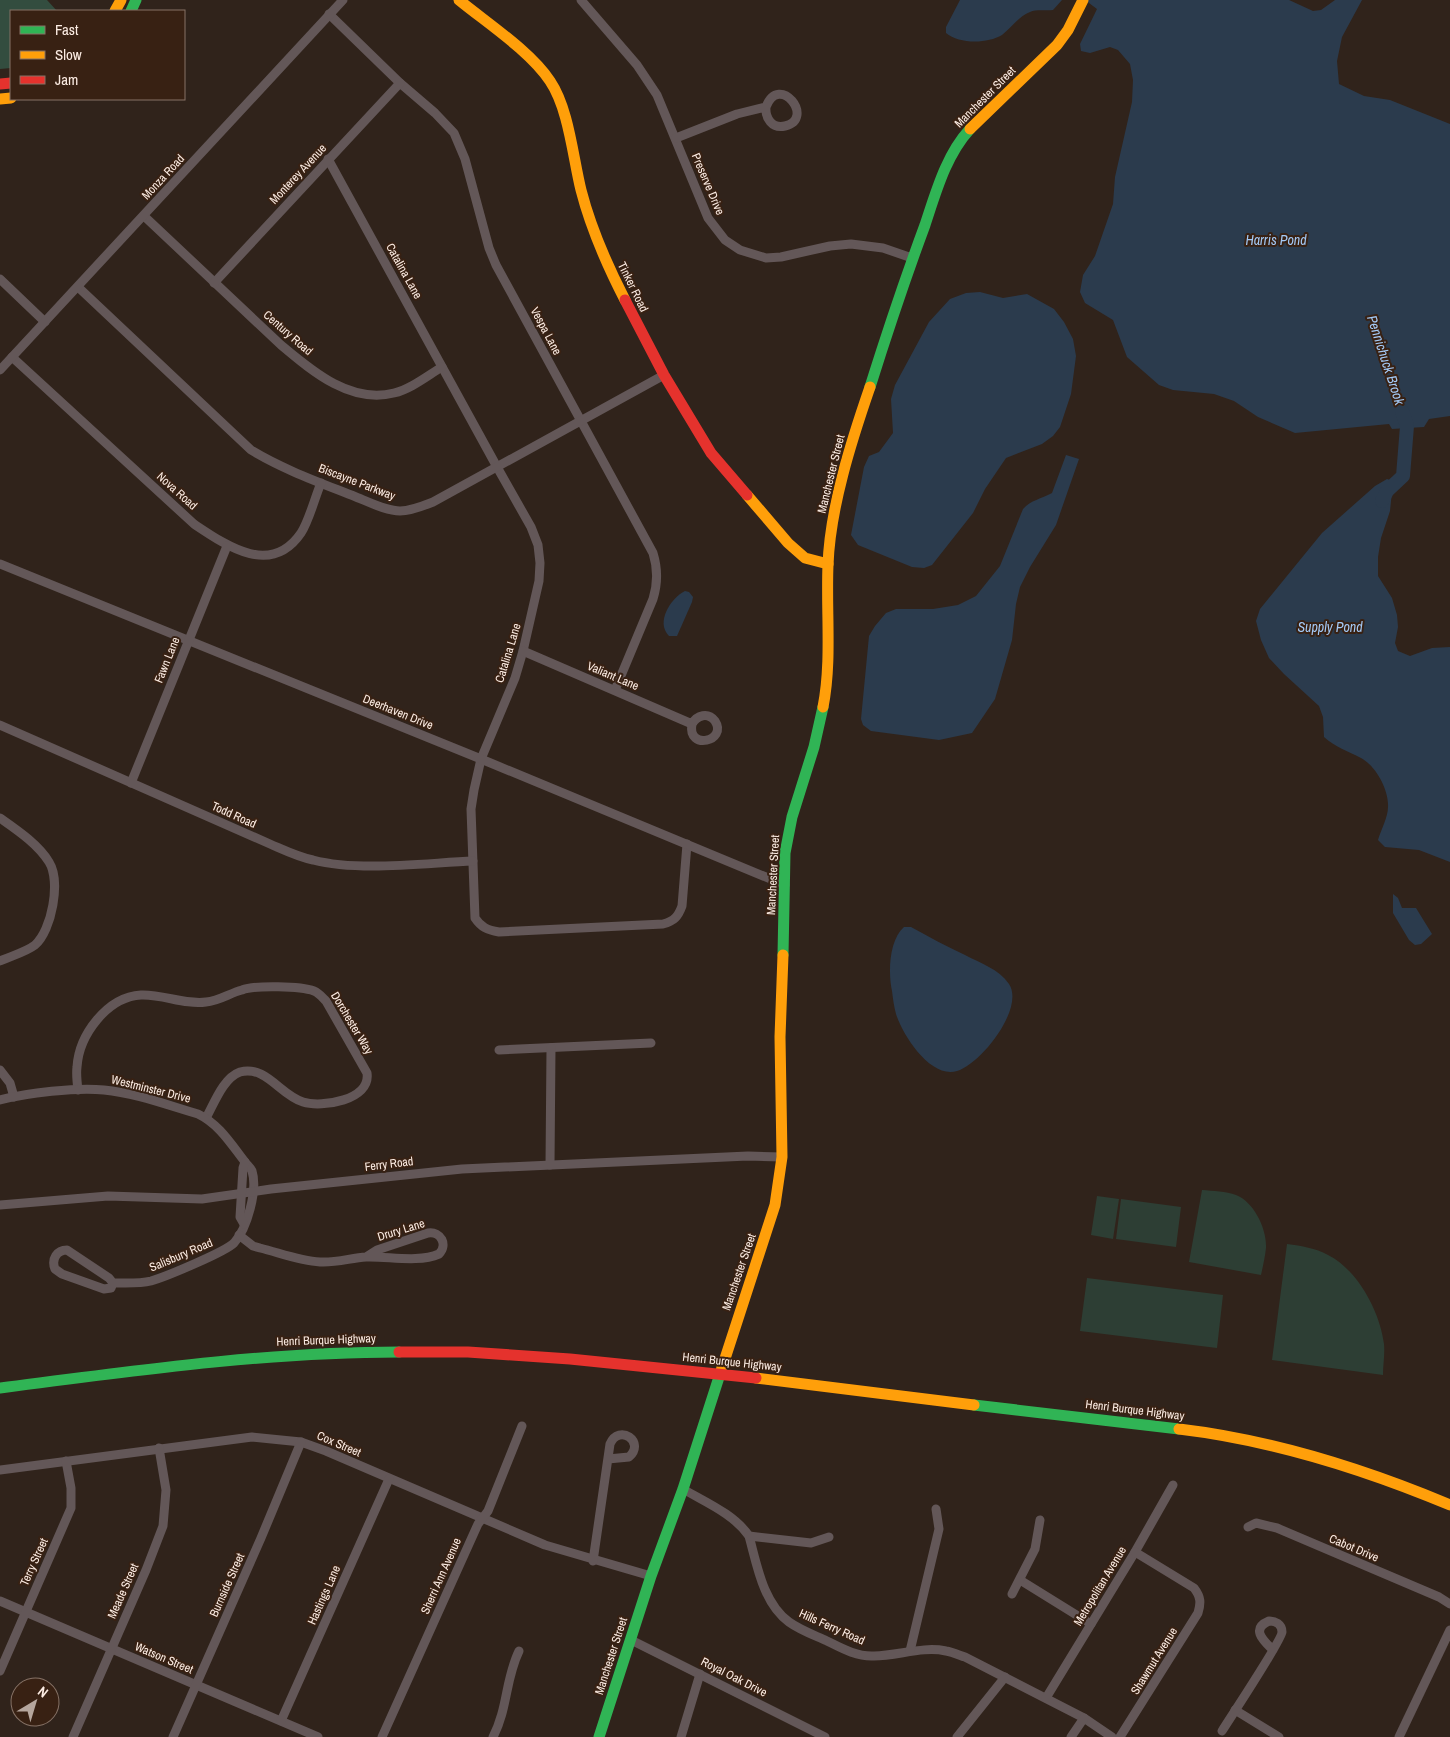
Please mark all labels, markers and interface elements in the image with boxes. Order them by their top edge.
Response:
legend [10,10,185,100]
text: Fast [55,19,79,40]
text: Slow [55,44,82,65]
street label: Manchester Street [951,63,1019,131]
text: Jam [55,69,78,90]
street label: Monterey Avenue [266,141,330,207]
street label: Monza Road [138,151,188,203]
street label: Preserve Drive [688,151,728,217]
water label: Harris Pond [1245,231,1307,249]
street label: Catalina Lane [382,240,426,302]
street label: Tinker Road [614,259,652,315]
street label: Vespa Lane [527,304,565,358]
street label: Century Road [260,307,316,359]
water label: Pennichuck Brook [1363,313,1409,408]
street label: Manchester Street [814,433,849,515]
street label: Biscayne Parkway [316,460,398,504]
street label: Nova Road [153,469,201,513]
water label: Supply Pond [1297,618,1363,636]
street label: Catalina Lane [491,621,525,685]
street label: Fawn Lane [151,635,183,685]
street label: Valiant Lane [585,658,641,694]
street label: Deerhaven Drive [361,691,435,733]
street label: Todd Road [209,798,259,832]
street label: Manchester Street [763,834,783,916]
street label: Dorchester Way [327,989,377,1057]
street label: Westminster Drive [110,1071,192,1107]
street label: Ferry Road [364,1153,414,1175]
street label: Drury Lane [375,1215,427,1245]
street label: Manchester Street [718,1231,760,1313]
street label: Salisbury Road [147,1234,215,1276]
street label: Henri Burque Highway [276,1330,376,1350]
street label: Henri Burque Highway [682,1349,782,1375]
street label: Henri Burque Highway [1085,1396,1185,1424]
street label: Cox Street [314,1428,364,1461]
street label: Cabot Drive [1327,1530,1381,1566]
street label: Terry Street [16,1535,52,1588]
street label: Sherri Ann Avenue [417,1535,465,1617]
street label: Metropolitan Avenue [1070,1543,1130,1629]
street label: Burnside Street [206,1550,248,1619]
street label: Meade Street [104,1561,142,1621]
street label: Hastings Lane [304,1563,344,1627]
street label: Hills Ferry Road [796,1605,868,1649]
street label: Manchester Street [591,1615,631,1697]
street label: Shawmut Avenue [1127,1624,1181,1698]
street label: Watson Street [132,1639,196,1678]
street label: Royal Oak Drive [698,1653,770,1701]
north arrow [10,1677,60,1727]
text: N [34,1682,52,1701]

